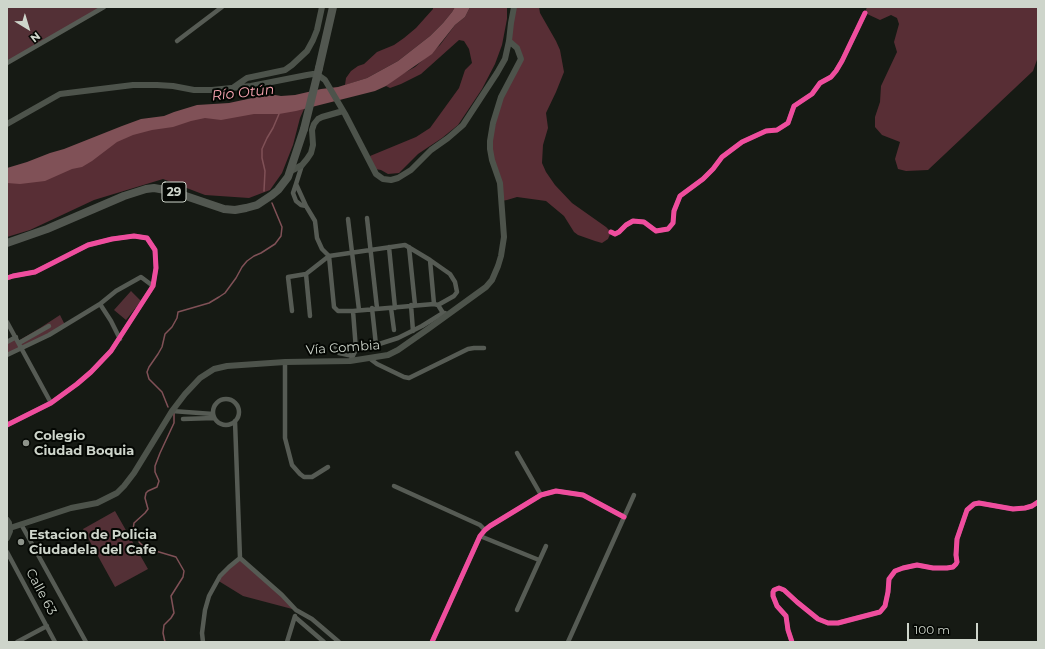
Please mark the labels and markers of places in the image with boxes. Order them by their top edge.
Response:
place label: Colegio Ciudad Boquia [34,428,134,459]
marker: Colegio Ciudad Boquia [21,438,31,448]
place label: Estacion de Policia Ciudadela del Cafe [29,527,157,558]
marker: Estacion de Policia Ciudadela del Cafe [16,537,26,547]

